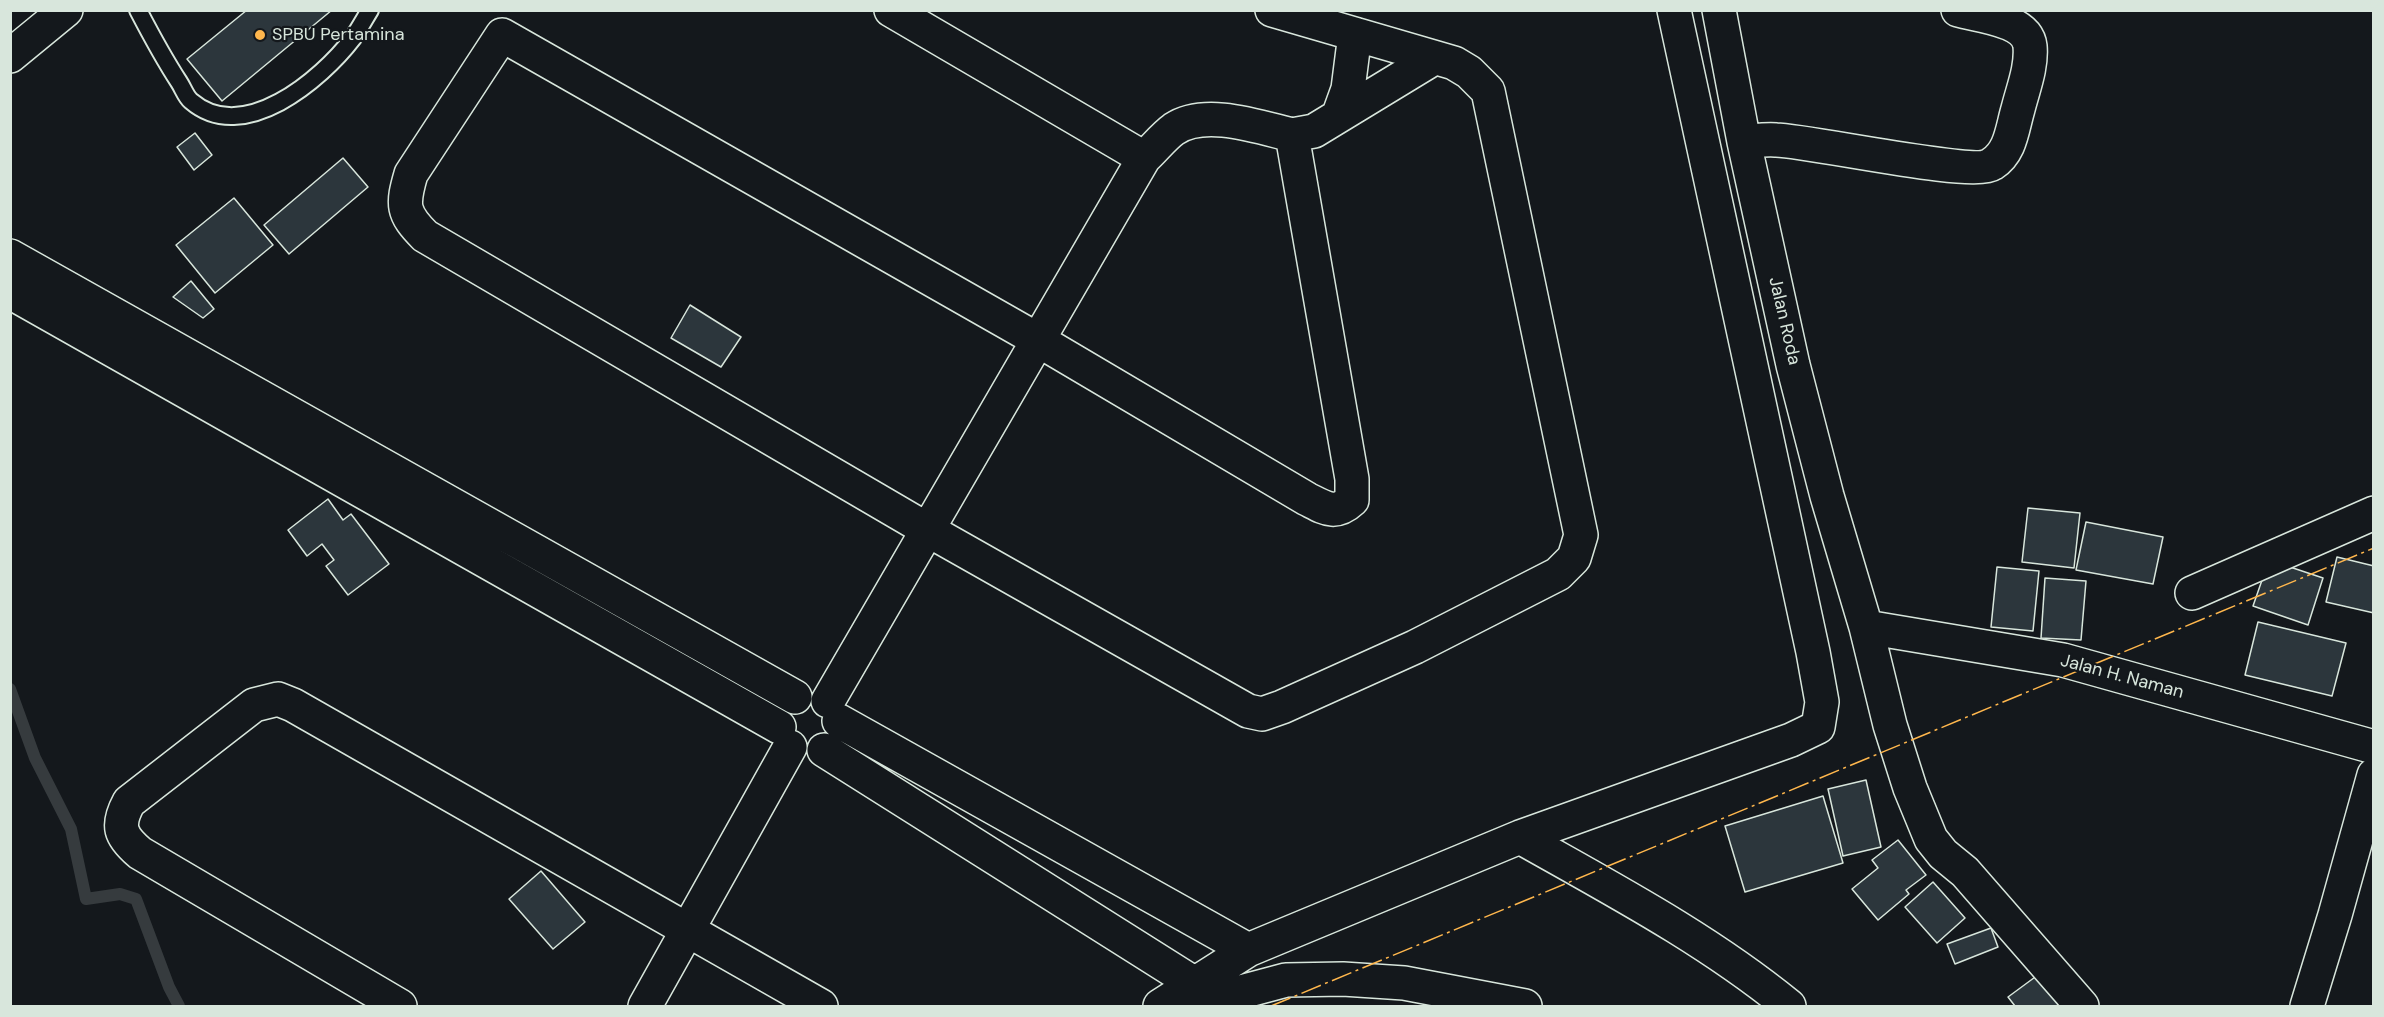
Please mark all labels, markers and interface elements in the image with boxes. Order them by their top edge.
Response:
place label: SPBU Pertamina [272,24,404,46]
marker: SPBU Pertamina [253,28,267,42]
street label: Jalan Roda [1763,275,1805,367]
street label: Jalan H. Naman [2058,650,2186,704]

